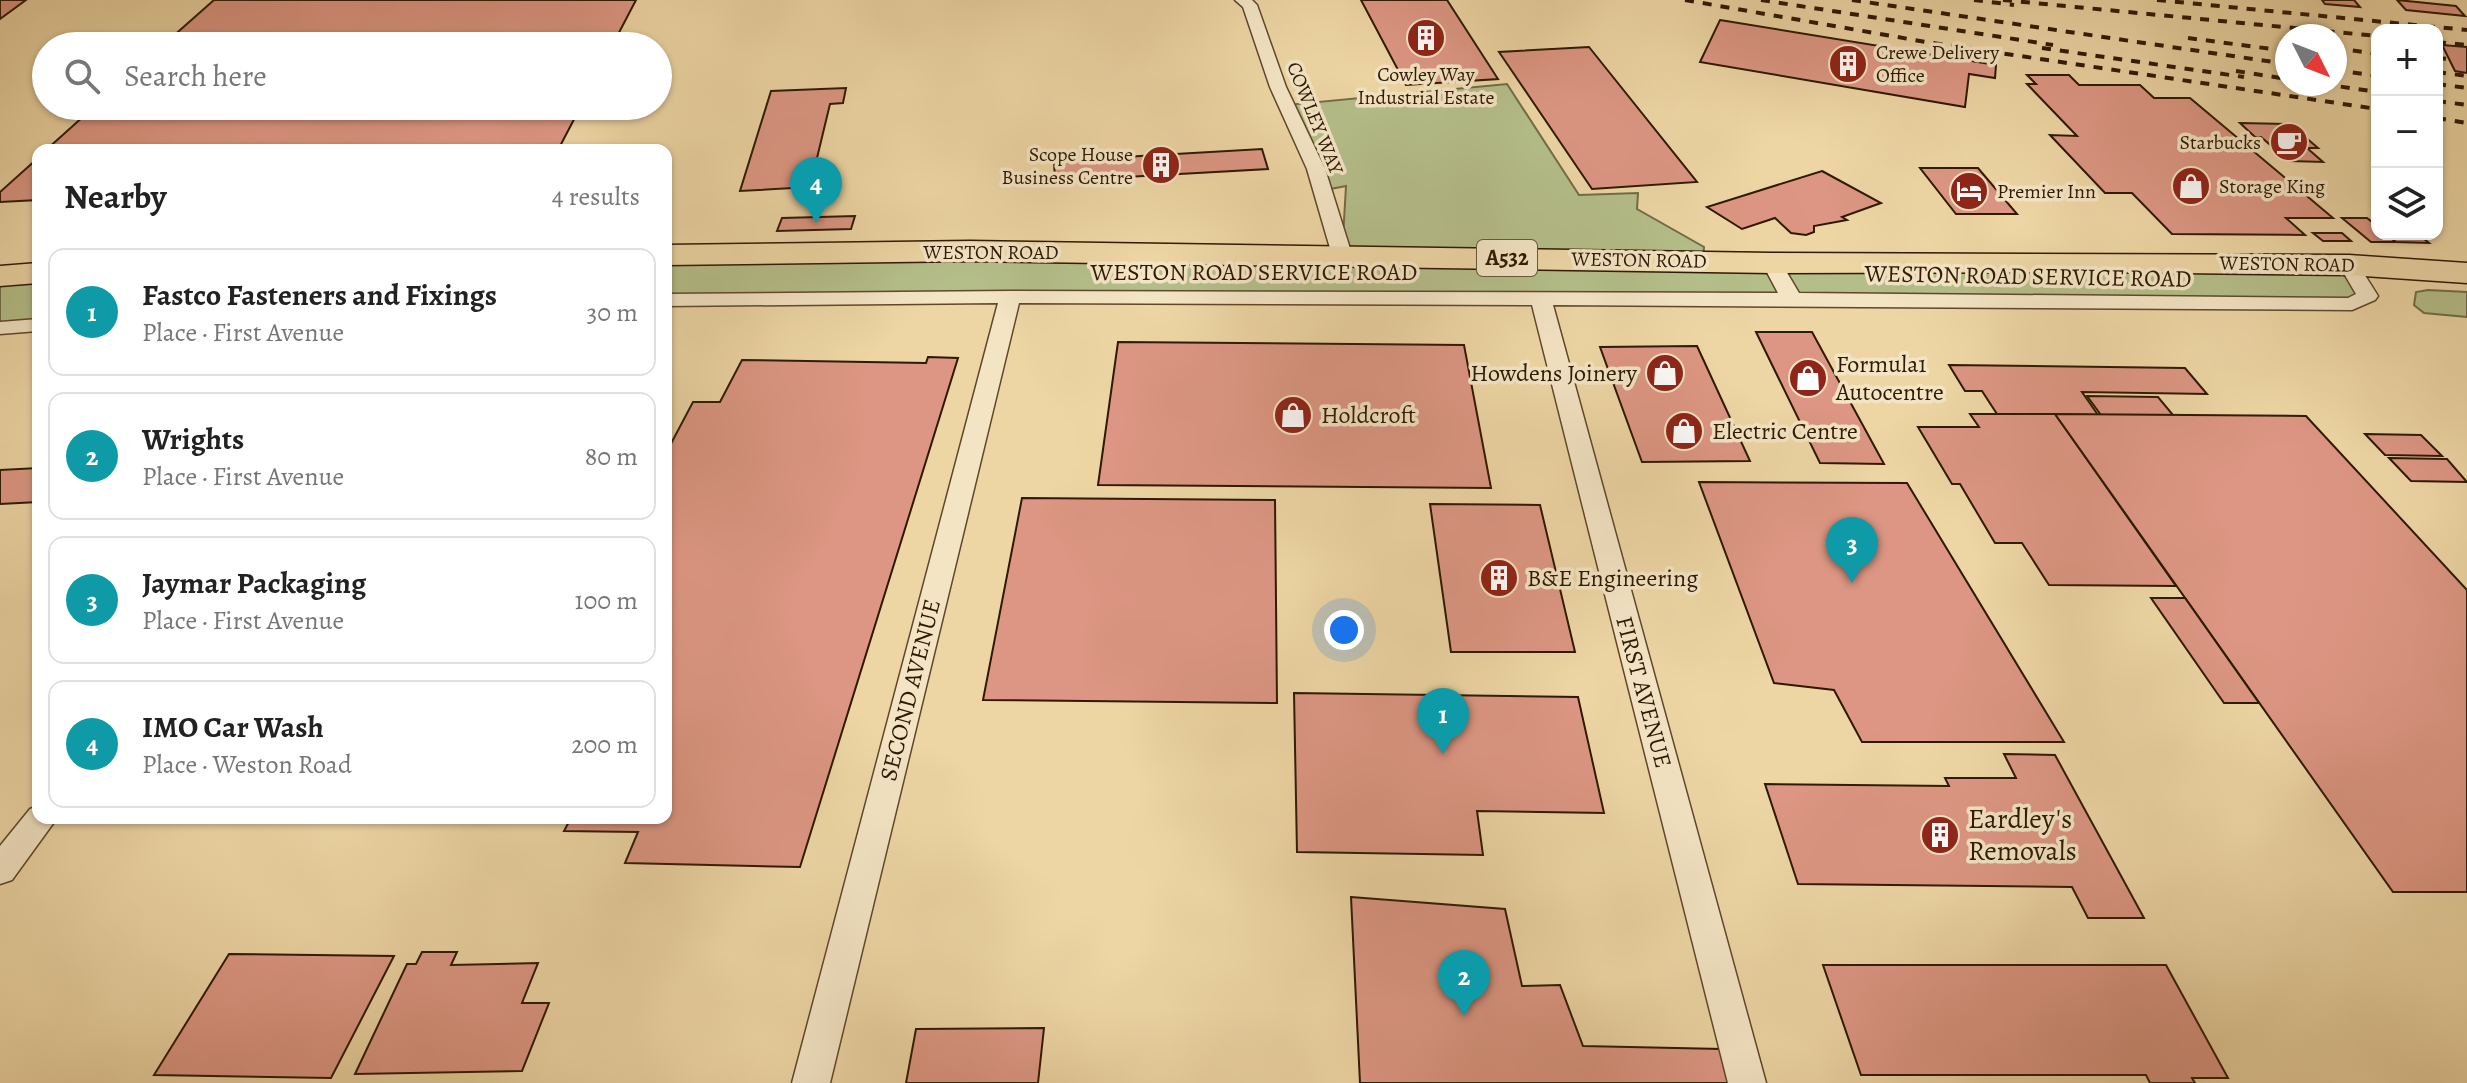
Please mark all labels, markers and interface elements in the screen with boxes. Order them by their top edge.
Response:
building icon: Cowley Way Industrial Estate [1405,17,1447,59]
north arrow [2275,24,2347,96]
map controls [2371,24,2443,240]
button: + [2371,24,2443,96]
search box [32,32,672,120]
place label: Crewe Delivery Office [1876,39,2000,89]
building icon: Crewe Delivery Office [1827,43,1869,85]
icon: search [60,54,104,98]
text: Search here [124,56,267,96]
street label: COWLEY WAY [1280,58,1350,180]
place label: Cowley Way Industrial Estate [1358,61,1495,111]
button: − [2371,96,2443,168]
cafe icon: Starbucks [2268,121,2310,163]
place label: Starbucks [2179,129,2261,156]
place label: Scope House Business Centre [1002,141,1133,191]
building icon: Scope House Business Centre [1140,144,1182,186]
pin: 4 [790,157,842,223]
shop icon: Storage King [2170,165,2212,207]
button: layers [2371,168,2443,240]
hotel icon: Premier Inn [1948,170,1990,212]
text: Nearby [64,173,167,220]
place label: Storage King [2219,173,2325,200]
place label: Premier Inn [1997,178,2096,205]
text: 4 results [552,179,640,214]
street label: WESTON ROAD [922,239,1059,266]
road number: A532 [1477,240,1537,276]
street label: WESTON ROAD [1570,245,1707,275]
street label: WESTON ROAD [2218,249,2355,279]
street label: WESTON ROAD SERVICE ROAD [1090,256,1417,288]
street label: WESTON ROAD SERVICE ROAD [1863,257,2192,295]
text: Fastco Fasteners and Fixings [142,275,497,315]
text: 1 [87,295,97,330]
text: 30 m [587,295,638,330]
text: Place · First Avenue [142,315,344,350]
place label: Formula1 Autocentre [1835,348,1944,408]
shop icon: Howdens Joinery [1644,352,1686,394]
place label: Howdens Joinery [1470,357,1637,389]
shop icon: Formula1 Autocentre [1787,357,1829,399]
shop icon: Holdcroft [1272,394,1314,436]
place label: Holdcroft [1321,399,1416,431]
shop icon: Electric Centre [1663,410,1705,452]
place label: Electric Centre [1712,415,1858,447]
text: Wrights [142,419,244,459]
text: 2 [86,439,98,474]
text: 80 m [585,439,638,474]
text: Place · First Avenue [142,459,344,494]
pin: 3 [1826,517,1878,583]
building icon: B&E Engineering [1478,557,1520,599]
place label: B&E Engineering [1527,562,1698,594]
text: Jaymar Packaging [142,563,366,603]
text: 3 [86,583,98,618]
text: 100 m [575,583,638,618]
street label: SECOND AVENUE [872,596,948,784]
text: Place · First Avenue [142,603,344,638]
your location [1324,610,1364,650]
street label: FIRST AVENUE [1608,613,1680,771]
pin: 1 [1417,688,1469,754]
text: IMO Car Wash [142,707,324,747]
text: 4 [86,727,98,762]
text: 200 m [571,727,638,762]
text: Place · Weston Road [142,747,352,782]
place label: Eardley's Removals [1968,800,2077,870]
building icon: Eardley's Removals [1919,814,1961,856]
pin: 2 [1438,950,1490,1016]

